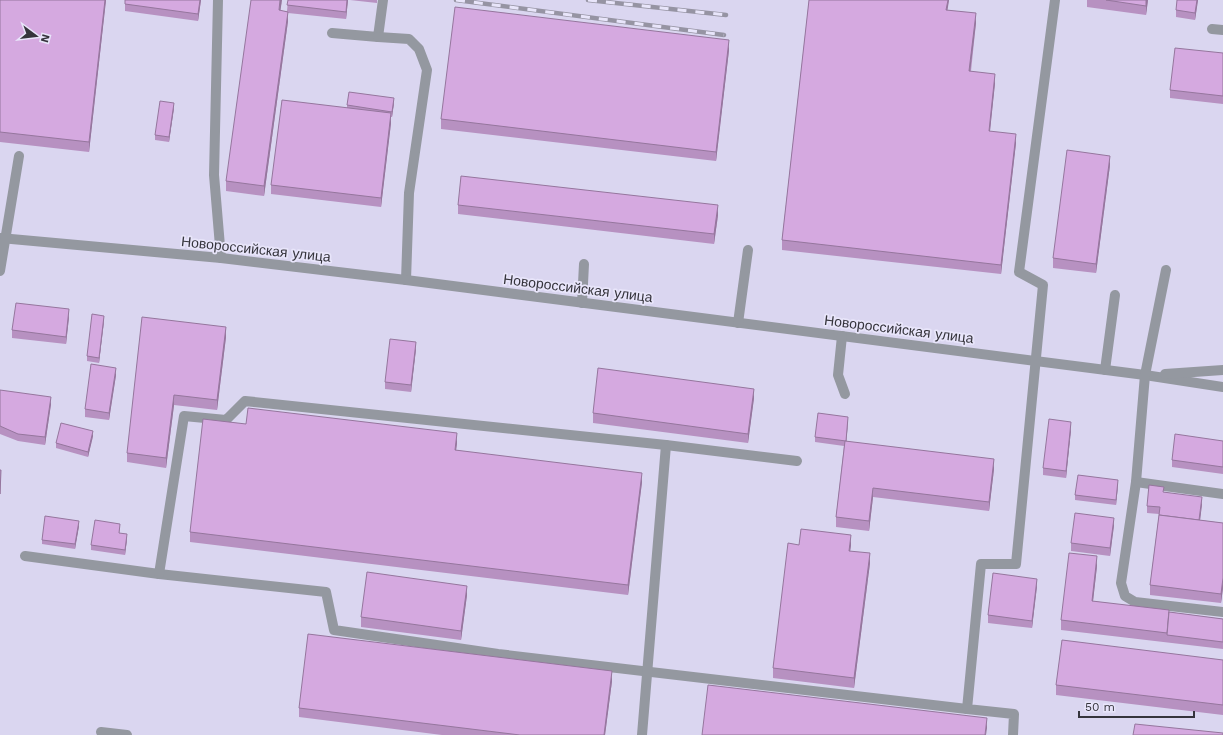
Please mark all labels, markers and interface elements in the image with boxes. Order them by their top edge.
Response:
north arrow [16,16,56,56]
text: N [38,33,53,44]
street label: Новороссийская улица [180,233,332,265]
street label: Новороссийская улица [502,271,654,305]
street label: Новороссийская улица [823,312,975,346]
scale bar [1079,693,1194,719]
text: 50 m [1085,700,1115,714]

